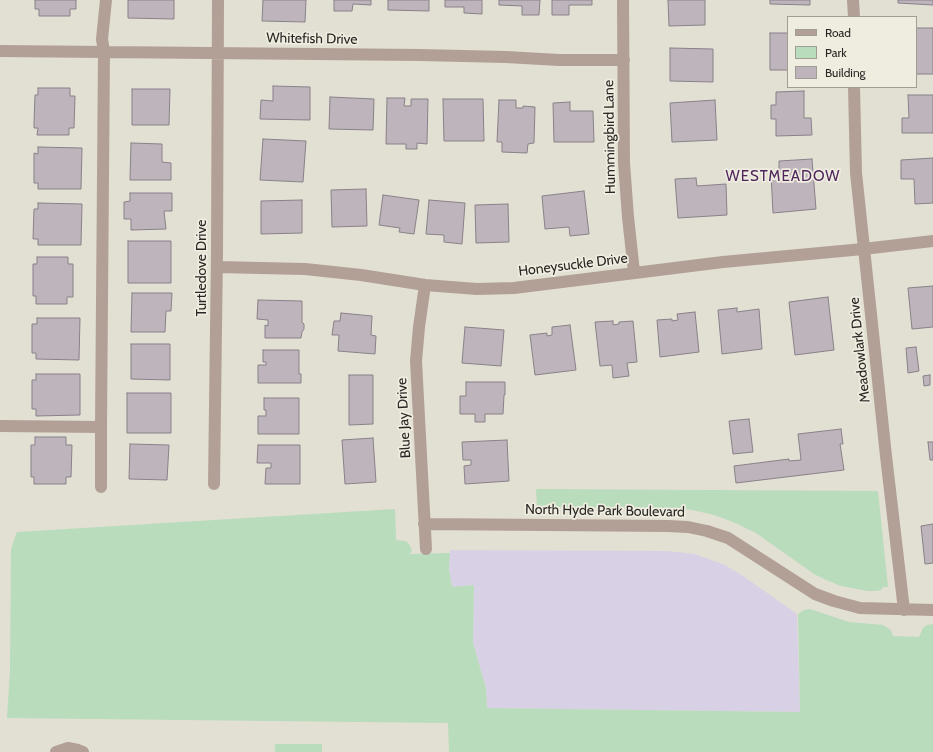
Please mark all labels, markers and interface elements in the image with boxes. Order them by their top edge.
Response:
legend [787,16,917,88]
text: Road [825,25,851,40]
street label: Whitefish Drive [266,30,358,48]
text: Park [825,45,847,60]
text: Building [825,65,866,80]
street label: Hummingbird Lane [601,80,619,194]
district label: WESTMEADOW [725,168,841,186]
street label: Turtledove Drive [194,220,210,316]
street label: Honeysuckle Drive [517,250,629,280]
street label: Meadowlark Drive [846,296,874,404]
street label: Blue Jay Drive [393,377,415,459]
street label: North Hyde Park Boulevard [525,501,685,521]

